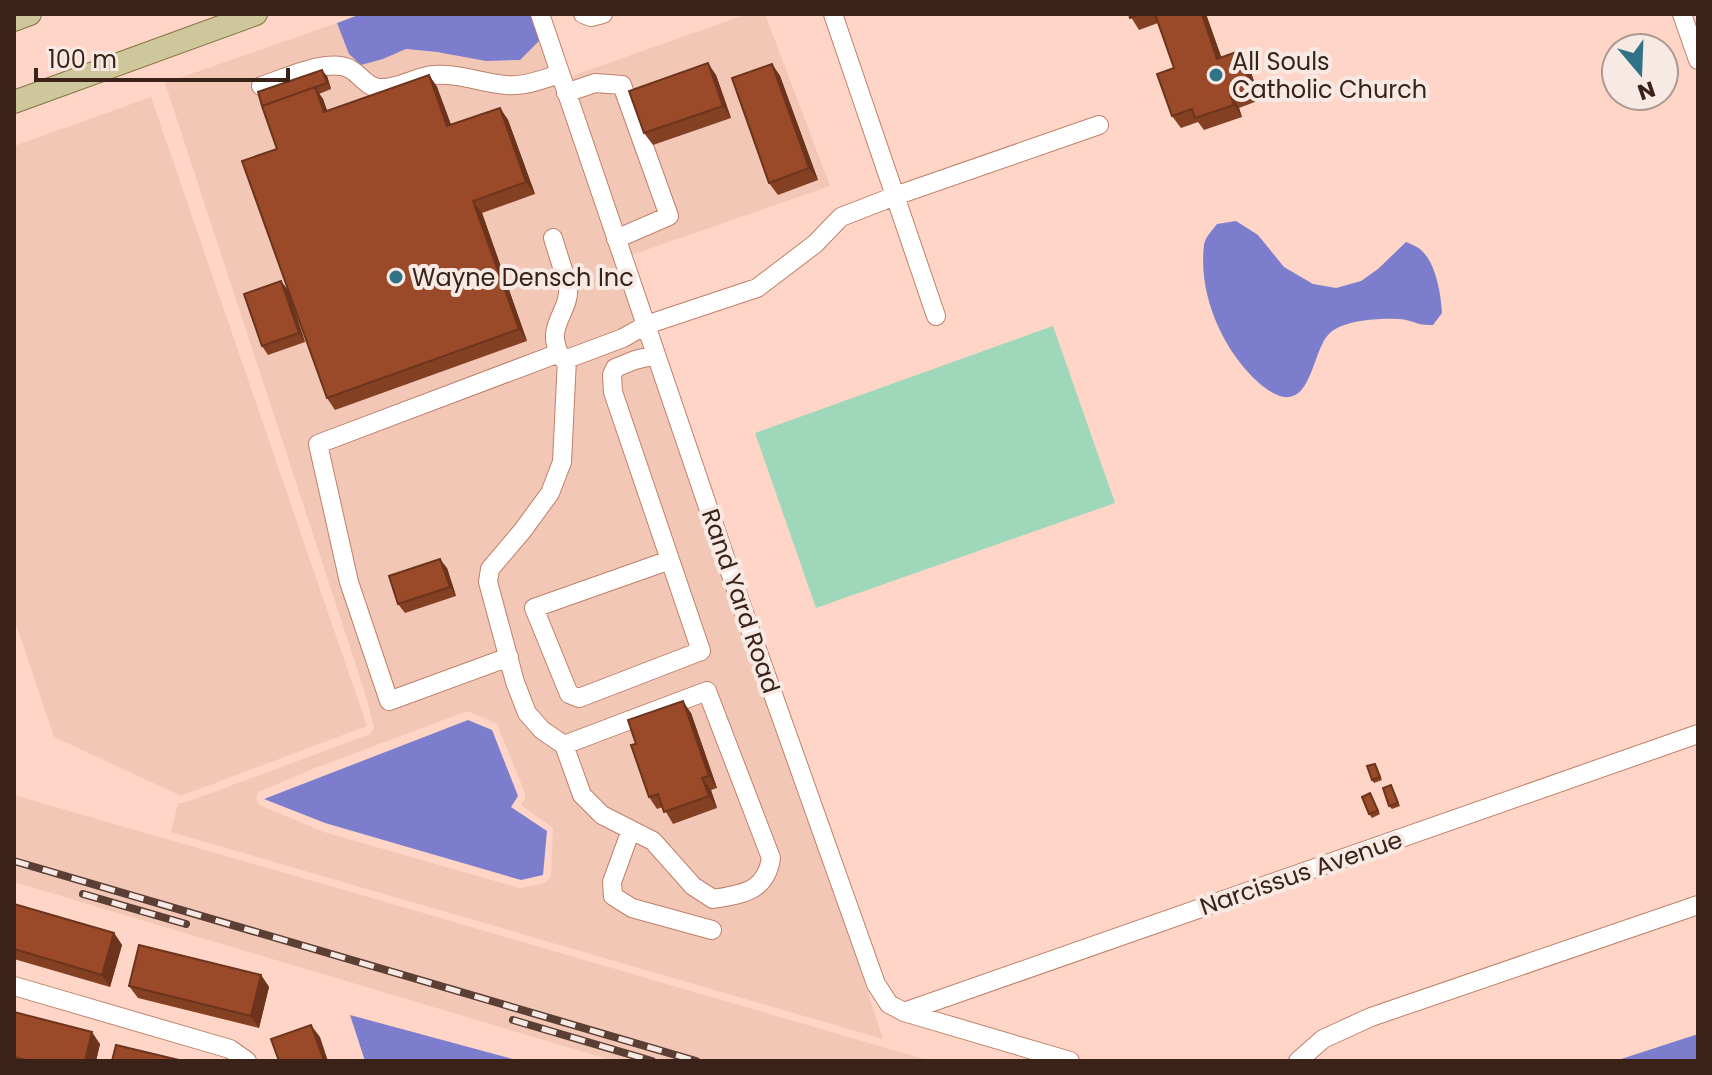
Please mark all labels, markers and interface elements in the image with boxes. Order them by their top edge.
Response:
scale bar [36,32,288,82]
north arrow [1600,32,1680,112]
text: 100 m [48,43,117,76]
place label: All Souls Catholic Church [1232,45,1427,106]
marker: All Souls Catholic Church [1207,66,1225,84]
text: N [1633,73,1659,108]
place label: Wayne Densch Inc [412,261,634,294]
marker: Wayne Densch Inc [387,268,405,286]
street label: Rand Yard Road [694,504,788,698]
street label: Narcissus Avenue [1195,823,1407,923]

